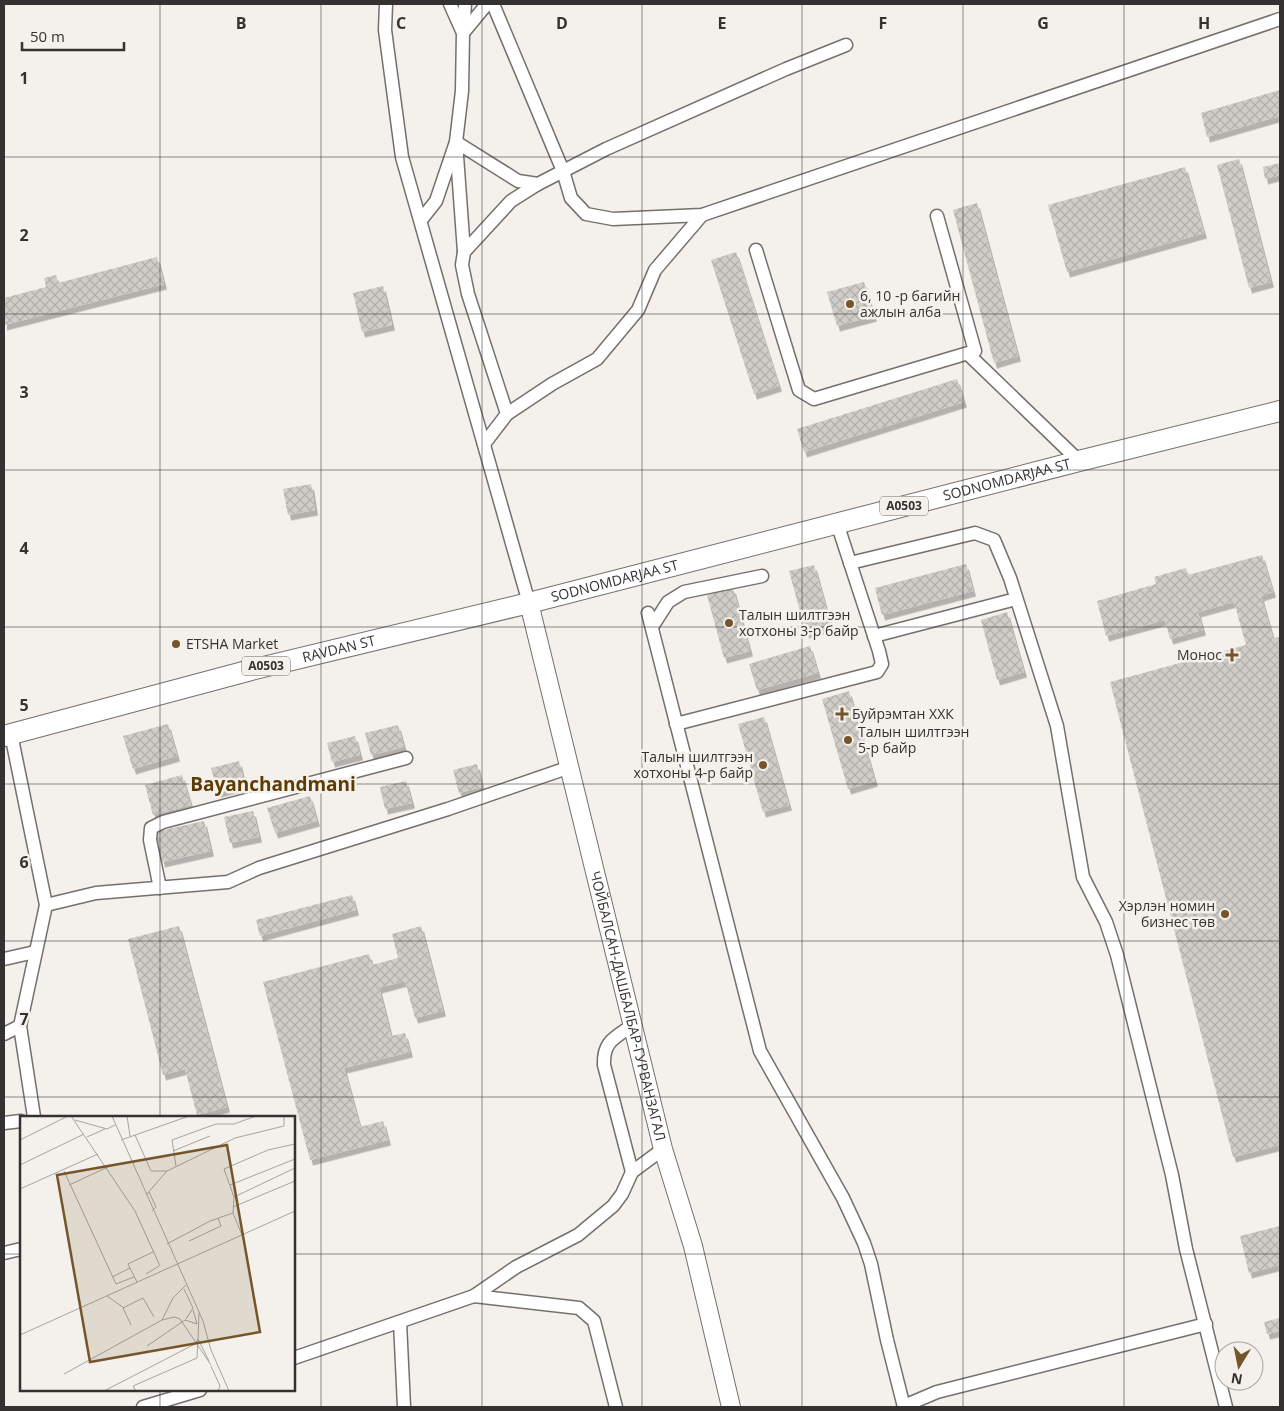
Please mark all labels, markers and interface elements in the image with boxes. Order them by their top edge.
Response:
text: B [236,12,246,34]
text: C [396,12,406,34]
text: D [556,12,568,34]
text: E [718,12,727,34]
text: F [879,12,887,34]
text: G [1037,12,1049,34]
text: H [1198,12,1210,34]
scale bar [22,20,125,52]
text: 50 m [30,26,65,46]
text: 1 [19,67,29,89]
text: 2 [19,224,29,246]
place label: 6, 10 -р багийн ажлын алба [860,286,960,321]
marker: 6, 10 -р багийн ажлын алба [844,298,856,310]
text: 3 [19,381,29,403]
street label: SODNOMDARJAA ST [941,454,1073,505]
road number: A0503 [880,496,928,516]
text: 4 [19,537,29,559]
street label: SODNOMDARJAA ST [549,555,681,606]
place label: Талын шилтгээн хотхоны 3-р байр [739,605,859,640]
marker: Талын шилтгээн хотхоны 3-р байр [723,617,735,629]
street label: RAVDAN ST [300,630,377,666]
place label: ETSHA Market [186,634,278,653]
marker: ETSHA Market [170,638,182,650]
place label: Монос [1177,645,1222,664]
marker: Монос [1226,649,1238,661]
road number: A0503 [242,656,290,676]
text: 5 [19,694,29,716]
place label: Буйрэмтан ХХК [852,704,954,723]
marker: Буйрэмтан ХХК [836,708,848,720]
place label: Талын шилтгээн 5-р байр [858,722,969,757]
marker: Талын шилтгээн 5-р байр [842,734,854,746]
place label: Талын шилтгээн хотхоны 4-р байр [633,747,753,782]
marker: Талын шилтгээн хотхоны 4-р байр [757,759,769,771]
district label: Bayanchandmani [190,771,356,797]
text: 6 [19,851,29,873]
street label: ЧОЙБАЛСАН-ДАШБАЛБАР-ГУРВАНЗАГАЛ [586,869,671,1143]
place label: Хэрлэн номин бизнес төв [1119,896,1215,931]
marker: Хэрлэн номин бизнес төв [1219,908,1231,920]
text: 7 [19,1008,29,1030]
inset map [20,1116,295,1391]
north arrow [1214,1341,1264,1391]
text: N [1229,1369,1244,1390]

